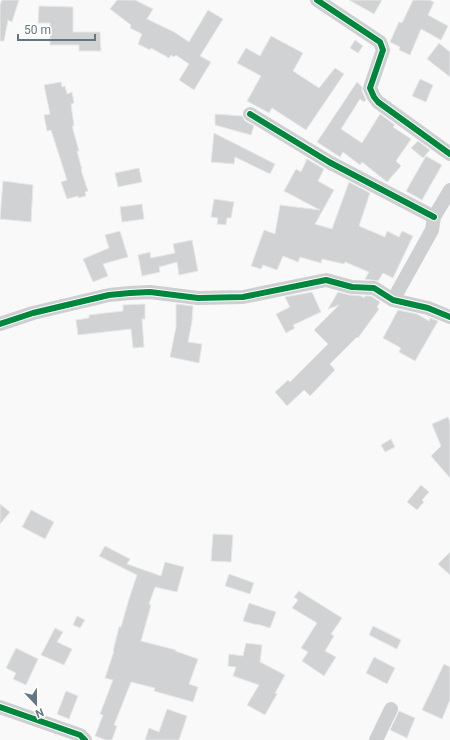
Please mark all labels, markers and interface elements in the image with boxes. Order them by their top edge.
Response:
scale bar [18,16,95,42]
text: 50 m [24,23,51,37]
north arrow [16,684,56,724]
text: N [33,705,46,720]

